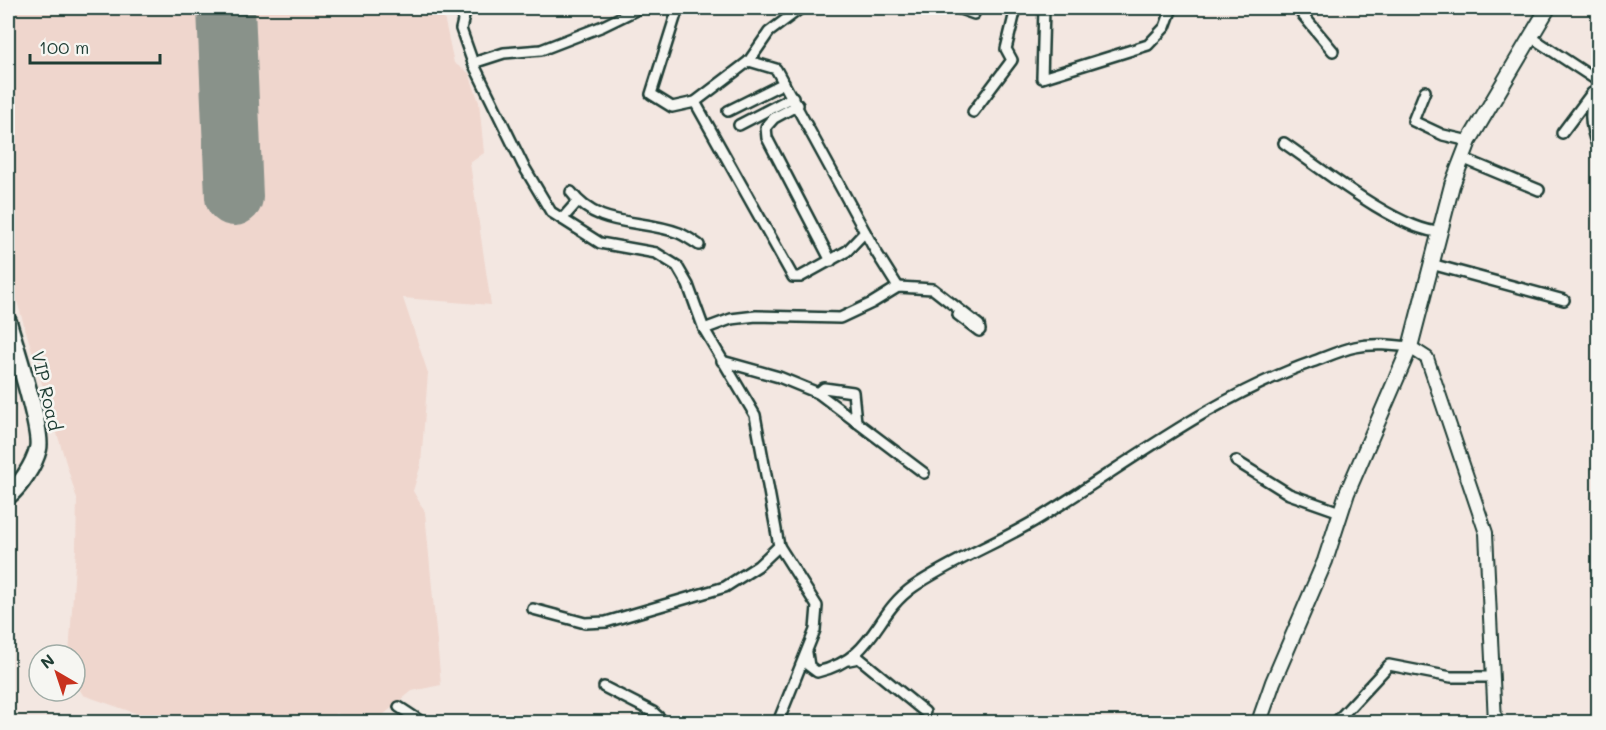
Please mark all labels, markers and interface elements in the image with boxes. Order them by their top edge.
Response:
scale bar [30,27,160,65]
text: 100 m [39,35,89,59]
street label: VIP Road [26,349,68,433]
north arrow [27,643,87,703]
text: N [36,649,59,673]

